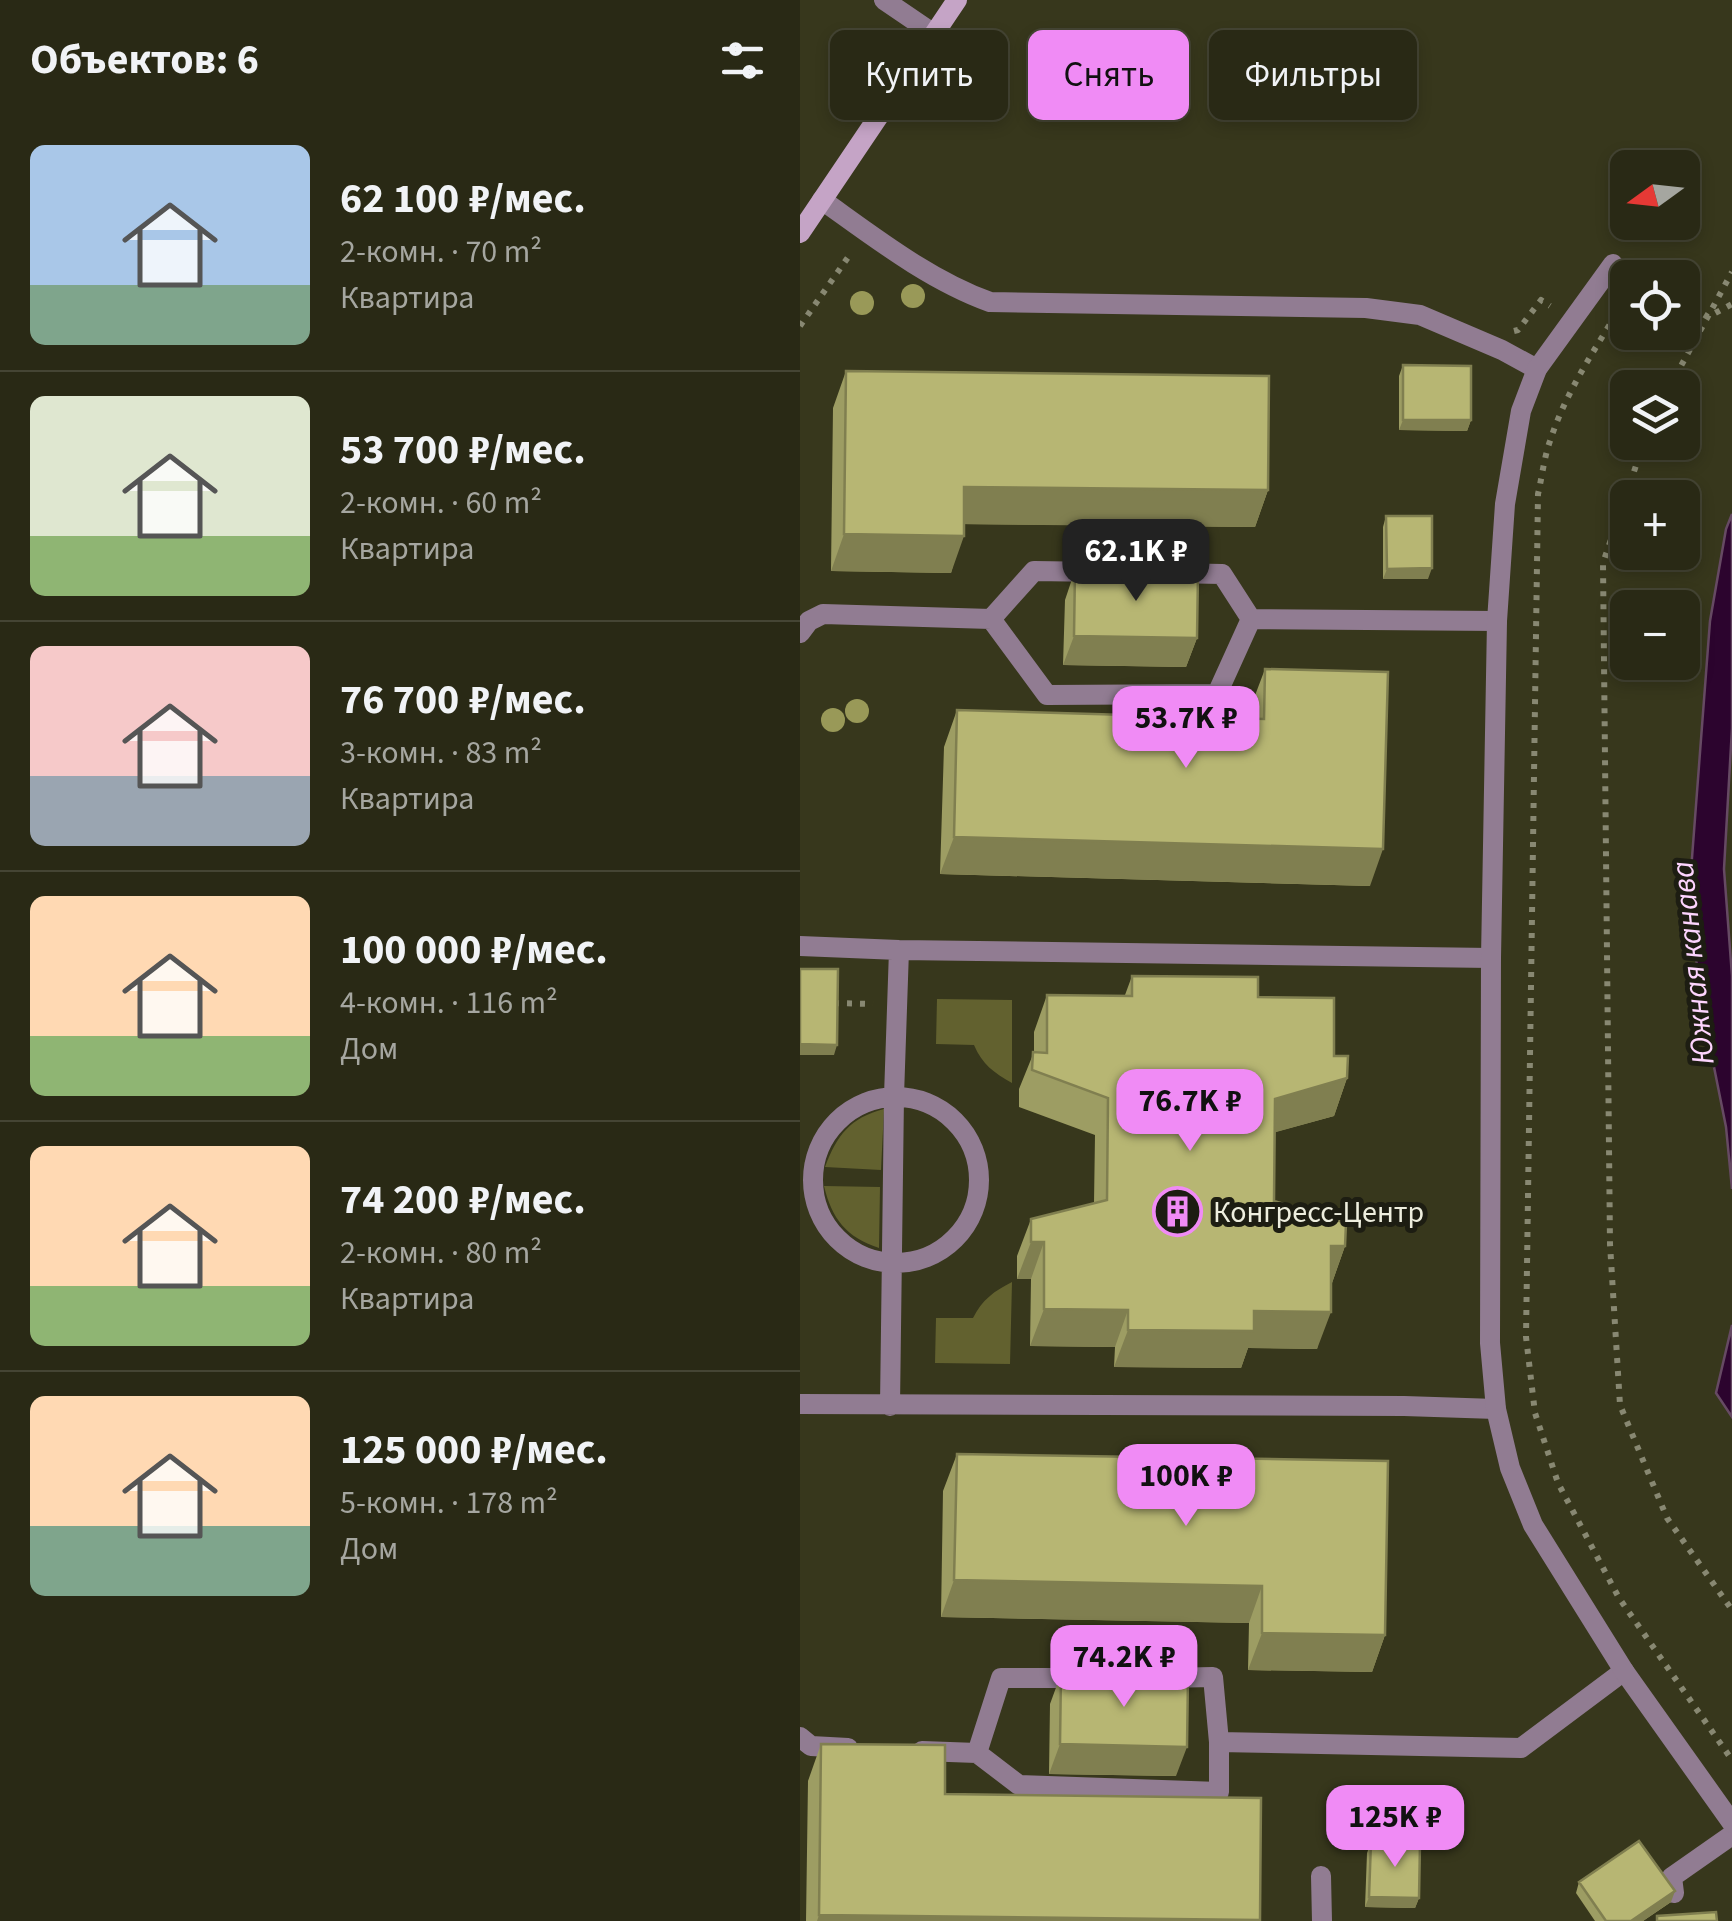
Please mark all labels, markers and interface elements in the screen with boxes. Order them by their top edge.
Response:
text: Объектов: 6 [30,30,259,90]
chip: Купить [830,30,1008,120]
chip: Снять [1028,30,1189,120]
chip: Фильтры [1209,30,1417,120]
icon: filters [715,33,770,88]
north arrow [1610,150,1700,240]
map controls [1610,150,1700,680]
text: 62 100 ₽/мес. [340,169,586,229]
icon: home [110,185,230,305]
text: 2-комн. · 70 m² [340,229,542,275]
button: locate [1610,260,1700,350]
text: Квартира [340,275,474,321]
button: layers [1610,370,1700,460]
text: 53 700 ₽/мес. [340,420,586,480]
icon: home [110,436,230,556]
text: 2-комн. · 60 m² [340,480,542,526]
button: + [1610,480,1700,570]
pin: 62.1K ₽ [1044,519,1228,604]
text: Квартира [340,526,474,572]
text: 62.1K ₽ [1084,528,1188,574]
button: − [1610,590,1700,680]
text: 76 700 ₽/мес. [340,670,586,730]
icon: home [110,686,230,806]
pin: 53.7K ₽ [1094,686,1278,771]
text: 53.7K ₽ [1134,695,1238,741]
text: 3-комн. · 83 m² [340,730,542,776]
text: Квартира [340,776,474,822]
water label: Южная канава [1659,859,1727,1067]
text: 100 000 ₽/мес. [340,920,608,980]
icon: home [110,936,230,1056]
text: 4-комн. · 116 m² [340,980,558,1026]
text: Дом [340,1026,398,1072]
pin: 76.7K ₽ [1098,1069,1282,1154]
text: 76.7K ₽ [1138,1078,1242,1124]
text: 74 200 ₽/мес. [340,1170,586,1230]
icon: home [110,1186,230,1306]
building icon: Конгресс-Центр [1152,1186,1204,1238]
place label: Конгресс-Центр [1213,1191,1424,1234]
text: 2-комн. · 80 m² [340,1230,542,1276]
text: Квартира [340,1276,474,1322]
text: 125 000 ₽/мес. [340,1420,608,1480]
icon: home [110,1436,230,1556]
pin: 100K ₽ [1105,1444,1267,1529]
text: 100K ₽ [1139,1453,1233,1499]
text: 5-комн. · 178 m² [340,1480,558,1526]
text: Дом [340,1526,398,1572]
pin: 74.2K ₽ [1032,1625,1216,1710]
text: 74.2K ₽ [1072,1634,1176,1680]
pin: 125K ₽ [1314,1785,1476,1870]
text: 125K ₽ [1348,1794,1442,1840]

